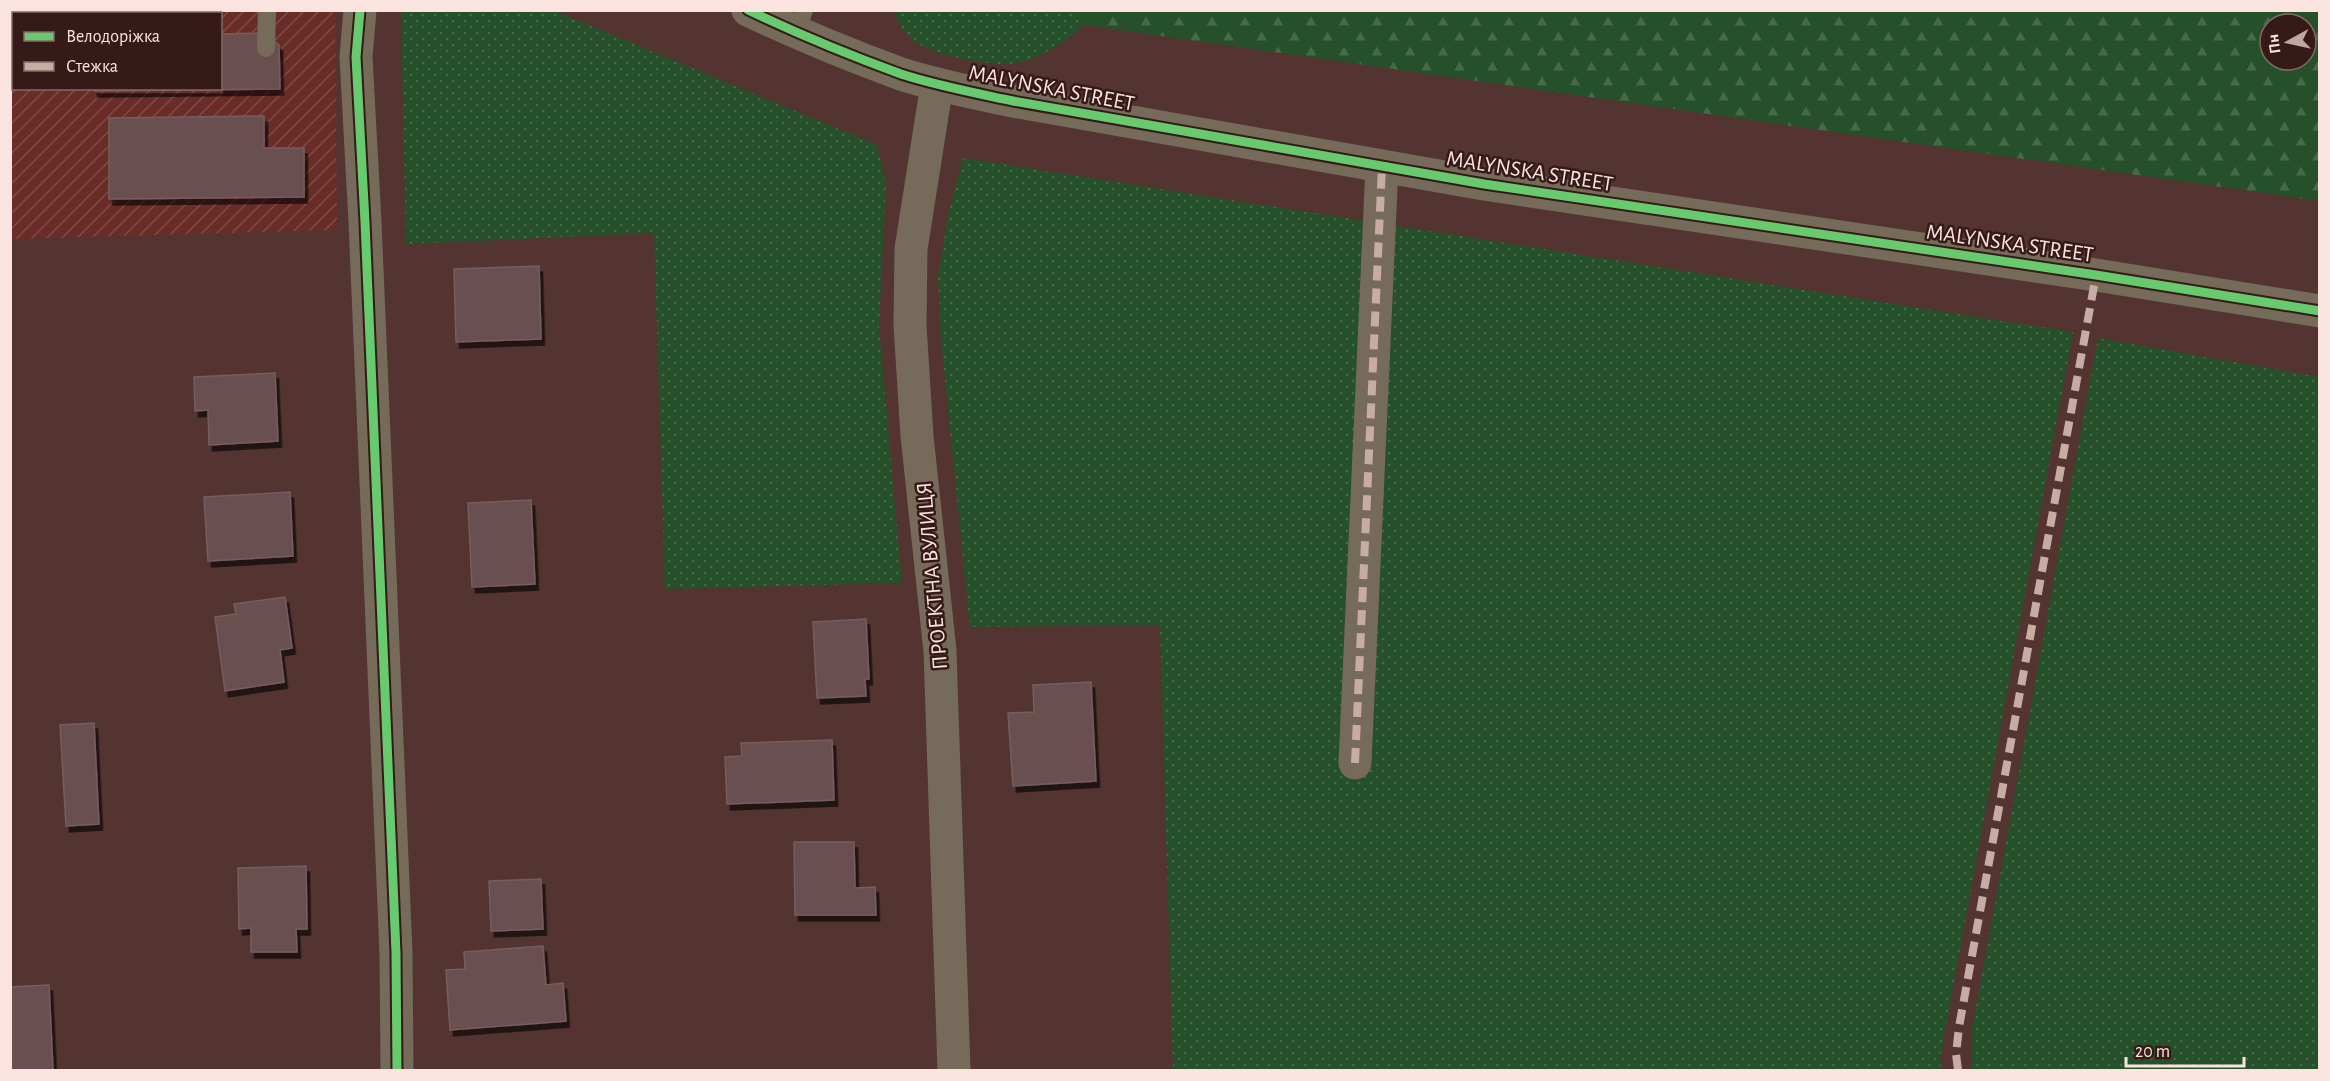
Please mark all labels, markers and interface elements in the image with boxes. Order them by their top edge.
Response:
legend [12,12,222,90]
north arrow [2258,12,2318,72]
text: Велодоріжка [66,28,160,46]
text: Пн [2265,33,2283,55]
text: Стежка [66,58,118,76]
street label: MALYNSKA STREET [967,61,1137,115]
street label: MALYNSKA STREET [1445,147,1615,195]
street label: MALYNSKA STREET [1925,220,2095,266]
street label: ПРОЕКТНА ВУЛИЦЯ [913,481,951,671]
scale bar [2126,1030,2244,1068]
text: 20 m [2135,1043,2170,1061]

